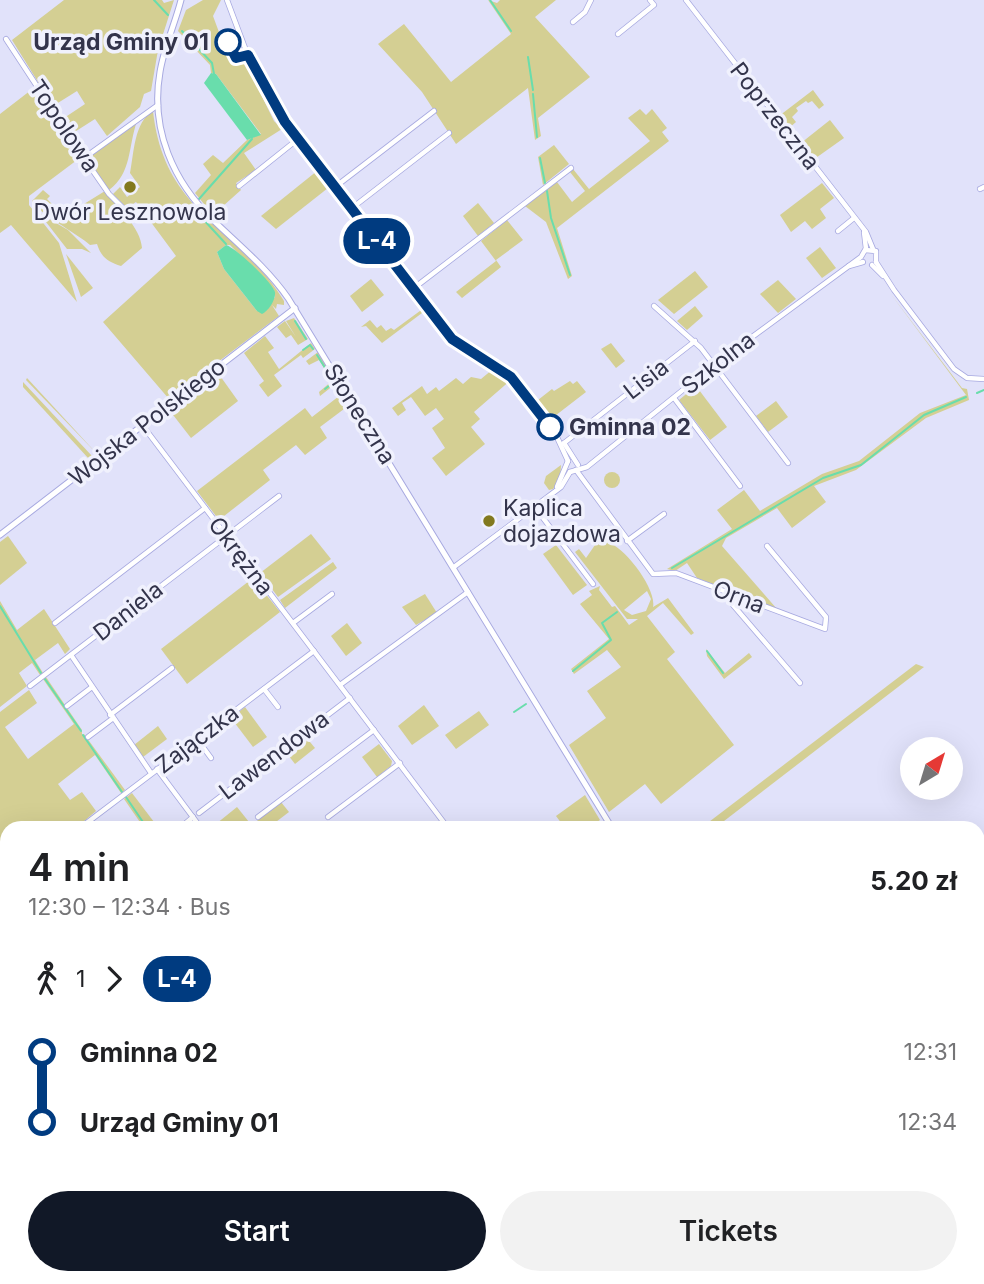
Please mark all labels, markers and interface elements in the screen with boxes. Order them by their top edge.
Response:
place label: Urząd Gminy 01 [33,28,209,56]
marker: Urząd Gminy 01 [215,29,241,55]
street label: Poprzeczna [724,57,826,175]
street label: Topolowa [23,74,105,178]
marker: Dwór Lesznowola [122,179,138,195]
place label: Dwór Lesznowola [34,198,226,226]
line badge: L-4 [337,218,417,264]
text: L-4 [357,226,397,255]
street label: Szkolna [676,326,760,400]
street label: Wojska Polskiego [63,352,231,492]
street label: Lisia [618,353,674,405]
street label: Słoneczna [318,359,402,469]
place label: Gminna 02 [569,413,691,441]
marker: Gminna 02 [537,414,563,440]
place label: Kaplica dojazdowa [503,494,621,548]
street label: Okrężna [203,511,279,601]
marker: Kaplica dojazdowa [481,513,497,529]
street label: Orna [709,574,769,620]
street label: Daniela [88,575,168,647]
street label: Zajączka [150,699,244,779]
street label: Lawendowa [213,705,335,805]
north arrow [900,737,962,800]
map controls [900,737,963,800]
text: 4 min [28,844,130,890]
text: 5.20 zł [870,865,957,896]
text: 12:30 – 12:34 · Bus [28,893,231,921]
icon: walk [28,960,66,998]
icon: forward [95,960,133,998]
text: L-4 [157,964,197,993]
text: 1 [76,965,85,993]
text: Gminna 02 [80,1037,218,1068]
text: 12:31 [903,1038,957,1066]
text: Urząd Gminy 01 [80,1107,279,1138]
text: 12:34 [898,1108,957,1136]
button: Start [28,1191,486,1271]
button: Tickets [500,1191,957,1271]

